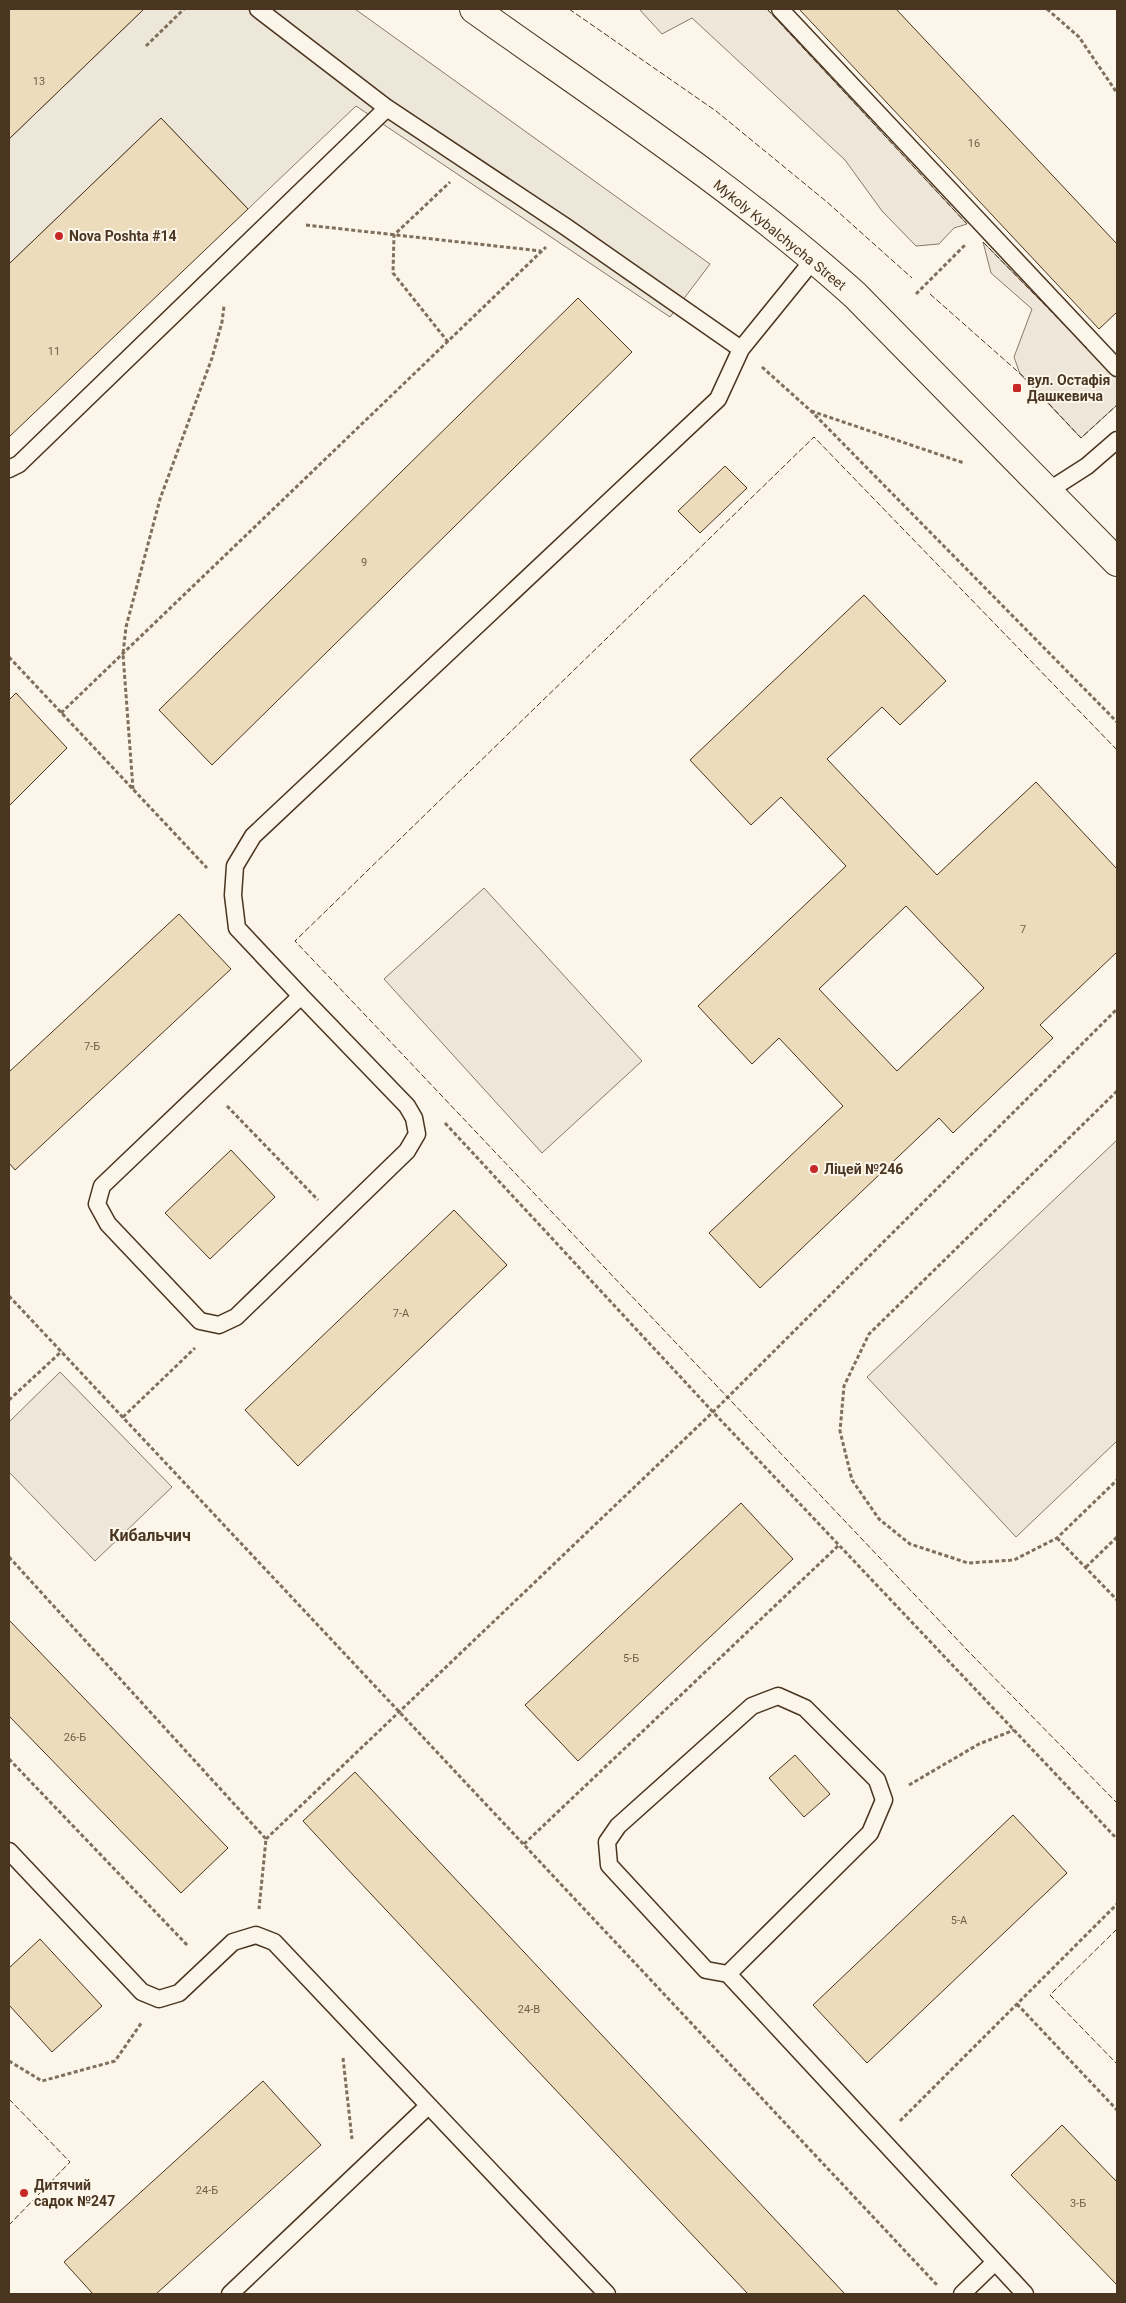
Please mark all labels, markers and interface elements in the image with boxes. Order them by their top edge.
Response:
house number: 13 [33,75,45,88]
house number: 16 [968,137,980,150]
street label: Mykoly Kybalchycha Street [710,177,850,294]
place label: Nova Poshta #14 [69,228,177,244]
marker: Nova Poshta #14 [53,230,65,242]
house number: 11 [48,345,60,358]
place label: вул. Остафія Дашкевича [1027,372,1110,404]
marker: вул. Остафія Дашкевича [1011,382,1023,394]
house number: 9 [361,556,367,569]
house number: 7 [1020,923,1026,936]
house number: 7-Б [84,1040,100,1053]
place label: Ліцей №246 [824,1161,903,1177]
marker: Ліцей №246 [808,1163,820,1175]
house number: 7-А [393,1307,410,1320]
district label: Кибальчич [109,1526,191,1545]
house number: 5-Б [623,1652,639,1665]
house number: 26-Б [64,1731,86,1744]
house number: 5-А [951,1914,968,1927]
house number: 24-В [518,2003,540,2016]
place label: Дитячий садок №247 [34,2177,115,2209]
house number: 24-Б [196,2184,218,2197]
marker: Дитячий садок №247 [18,2187,30,2199]
house number: 3-Б [1070,2197,1086,2210]

